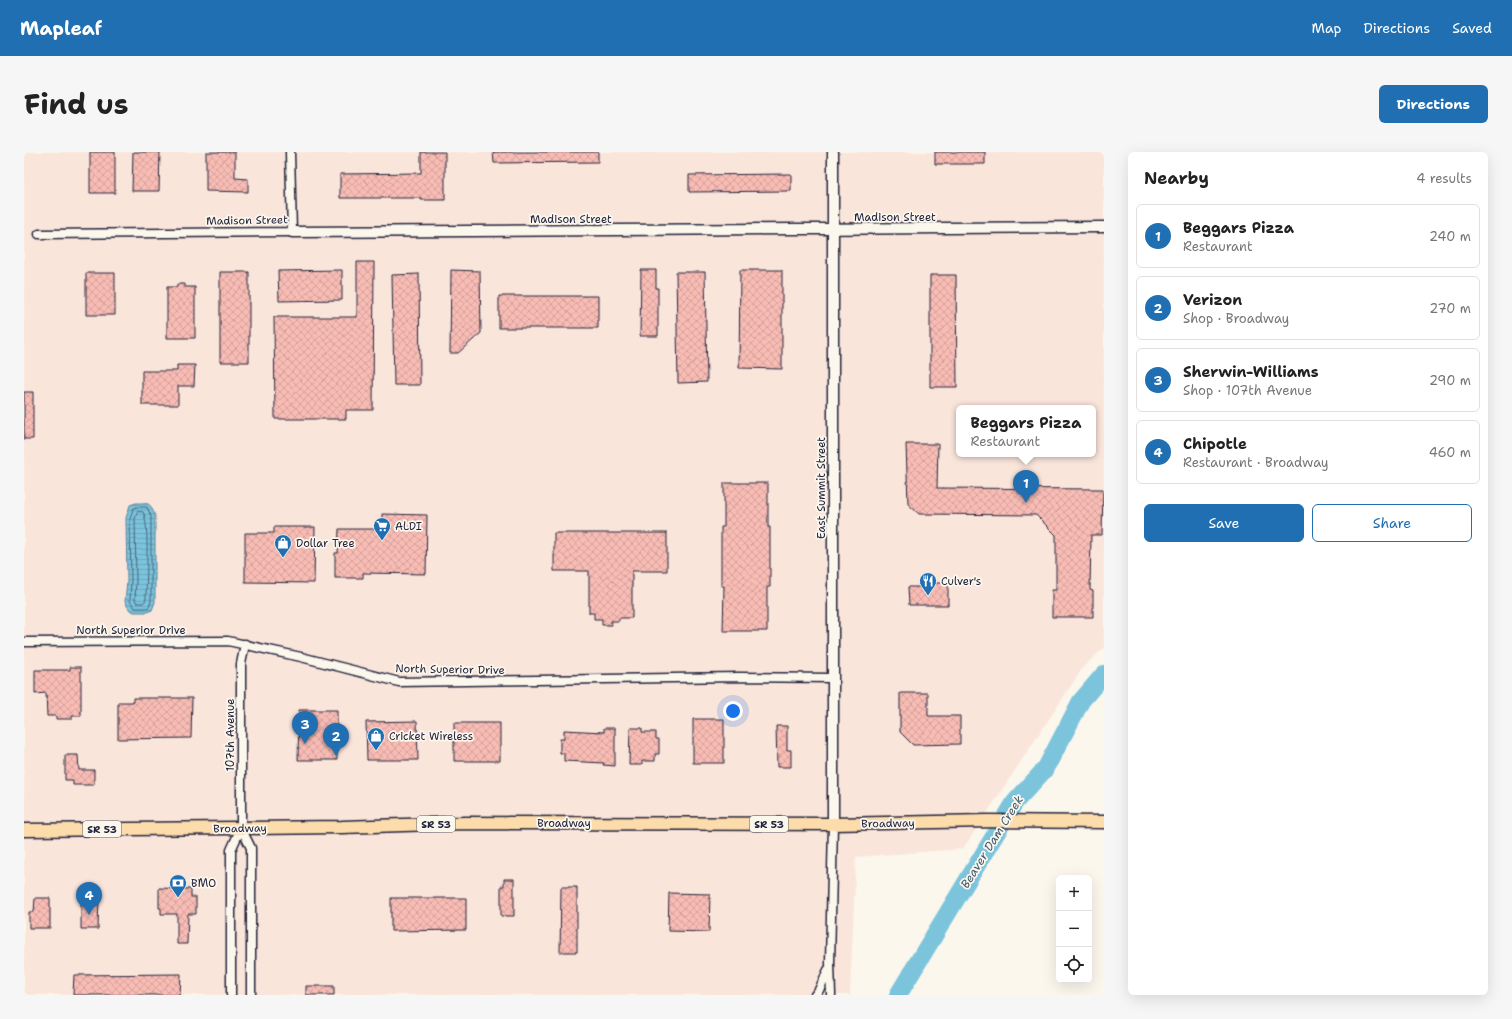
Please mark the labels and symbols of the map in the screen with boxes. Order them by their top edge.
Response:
street label: Madison Street [854,210,936,225]
street label: Madison Street [206,212,288,229]
street label: Madison Street [530,212,612,227]
street label: East Summit Street [814,437,829,539]
pin: 1 [1013,470,1039,503]
supermarket icon: ALDI [372,516,392,541]
place label: ALDI [395,519,422,534]
shop icon: Dollar Tree [273,533,293,558]
place label: Dollar Tree [296,536,355,551]
restaurant icon: Culver's [918,571,938,596]
place label: Culver's [941,574,981,589]
street label: North Superior Drive [76,623,186,638]
street label: North Superior Drive [395,661,505,678]
street label: 107th Avenue [223,699,238,771]
your location [723,701,743,721]
pin: 3 [292,711,318,744]
pin: 2 [323,723,349,756]
shop icon: Cricket Wireless [366,726,386,751]
place label: Cricket Wireless [389,729,473,744]
water label: Beaver Dam Creek [957,793,1027,891]
road number: SR 53 [417,816,455,832]
street label: Broadway [537,816,591,831]
road number: SR 53 [750,816,788,832]
street label: Broadway [861,816,915,831]
road number: SR 53 [83,821,121,837]
street label: Broadway [213,821,267,836]
bank icon: BMO [168,873,188,898]
place label: BMO [191,876,216,891]
pin: 4 [76,882,102,915]

